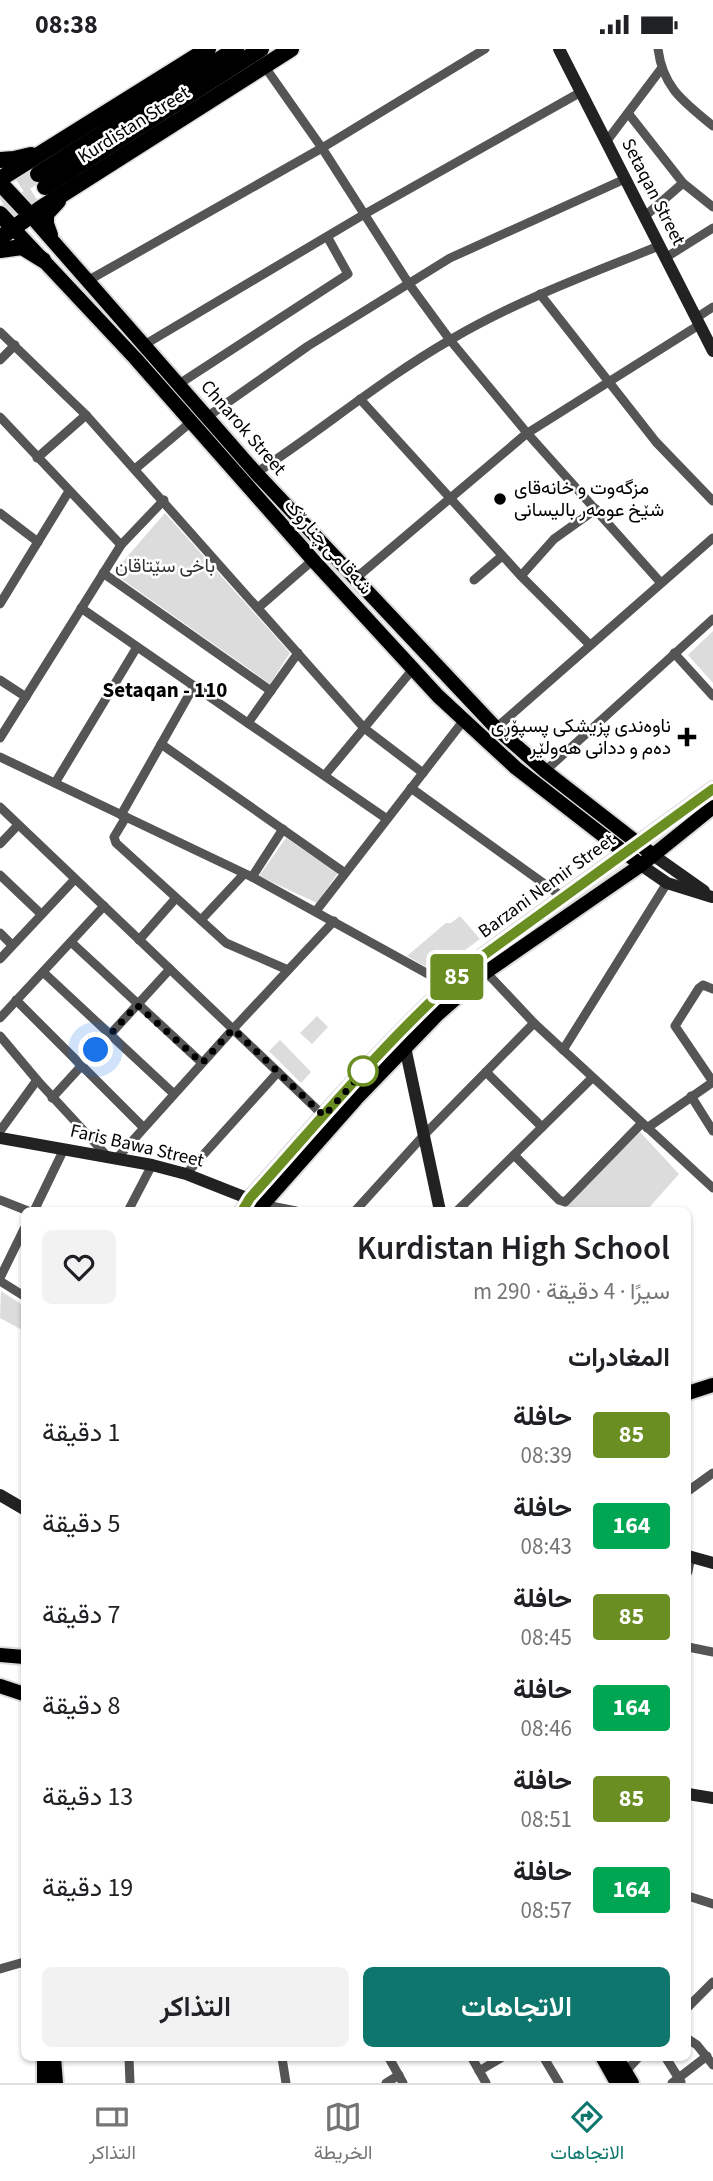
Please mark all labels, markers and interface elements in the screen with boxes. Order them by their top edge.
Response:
text: 08:38 [35,6,98,43]
street label: Kurdistan Street [73,79,196,170]
street label: Setaqan Street [614,134,692,251]
street label: Chnarok Street [194,374,292,482]
place label: مزگەوت و خانەقای شێخ عومەر بالیسانی [514,475,664,524]
marker: مزگەوت و خانەقای شێخ عومەر بالیسانی [492,491,508,507]
street label: شەقامی چنارۆک [278,493,378,601]
park label: باخی سێتاقان [115,553,215,580]
district label: Setaqan - 110 [103,675,227,705]
place label: ناوەندی پزیشکی پسپۆڕی دەم و ددانی هەولێر [491,713,671,762]
marker: ناوەندی پزیشکی پسپۆڕی دەم و ددانی هەولێر [677,727,697,747]
street label: Barzani Nemir Street [473,827,622,945]
line badge: 85 [426,954,489,1000]
text: 85 [444,959,470,994]
your location [78,1032,113,1067]
unlabelled marker [348,1056,378,1086]
street label: Faris Bawa Street [67,1117,207,1175]
text: Kurdistan High School [357,1225,670,1272]
button: heart [42,1230,116,1304]
text: سيرًا · 4 دقيقة · 290 m [473,1275,670,1308]
text: المغادرات [568,1339,670,1376]
text: حافلة [513,1398,572,1435]
text: 1 دقيقة [42,1414,120,1451]
text: 85 [619,1417,644,1452]
text: 08:39 [521,1439,572,1472]
text: حافلة [513,1489,572,1526]
text: 5 دقيقة [42,1505,120,1542]
text: 164 [612,1508,651,1543]
text: 08:43 [521,1530,572,1563]
text: حافلة [513,1580,572,1617]
text: 7 دقيقة [42,1596,120,1633]
text: 85 [619,1599,644,1634]
text: 08:45 [521,1621,572,1654]
text: حافلة [513,1671,572,1708]
text: 8 دقيقة [42,1687,120,1724]
text: 164 [612,1690,651,1725]
text: 08:46 [521,1712,572,1745]
text: حافلة [513,1762,572,1799]
text: 13 دقيقة [42,1778,133,1815]
text: 85 [619,1781,644,1816]
text: 08:51 [521,1803,572,1836]
text: حافلة [513,1853,572,1890]
text: 19 دقيقة [42,1869,133,1906]
text: 164 [612,1872,651,1907]
text: 08:57 [521,1894,572,1927]
button: التذاكر [42,1967,349,2047]
button: الاتجاهات [363,1967,670,2047]
tab: التذاكر [89,2098,136,2169]
tab: الخريطة [314,2098,373,2169]
tab: الاتجاهات [550,2098,624,2169]

